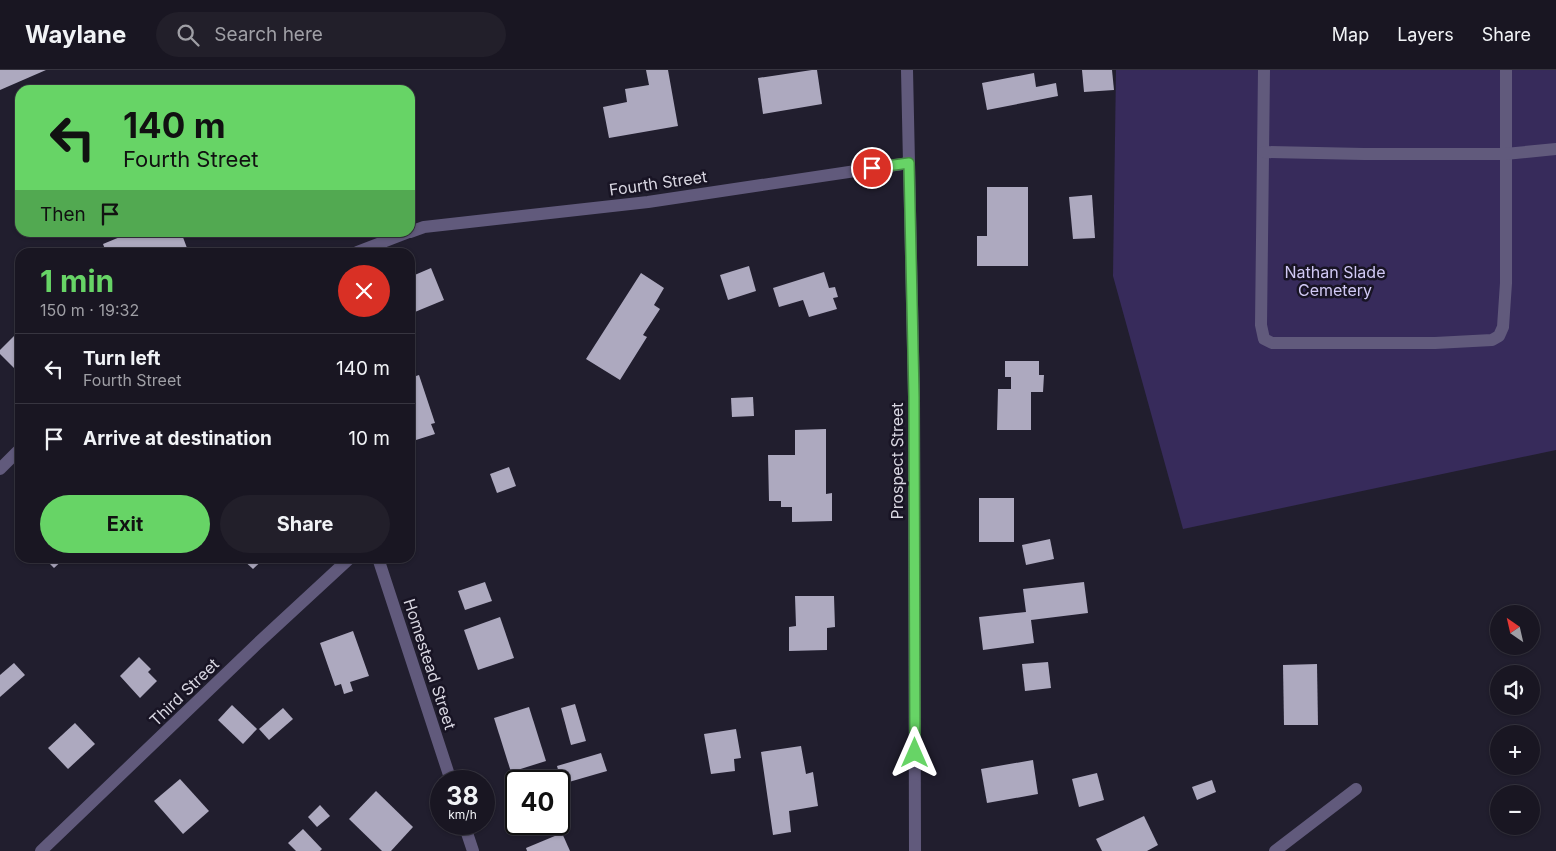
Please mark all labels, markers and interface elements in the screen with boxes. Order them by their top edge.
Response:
search box [156,12,506,57]
text: Waylane [25,20,126,49]
icon: search [174,21,202,49]
text: Search here [214,23,323,46]
text: Map [1332,24,1369,45]
text: Layers [1397,24,1454,45]
text: Share [1482,24,1531,45]
text: 140 m [123,104,226,146]
icon: left [40,105,105,170]
text: Fourth Street [123,146,258,172]
pin [851,147,893,189]
icon: arrive [858,154,886,182]
street label: Fourth Street [608,166,708,200]
icon: arrive [96,200,124,228]
text: Then [40,203,86,226]
park label: Nathan Slade Cemetery [1285,262,1385,300]
text: 1 min [40,263,114,299]
button: close [338,265,390,317]
text: 150 m · 19:32 [40,300,139,320]
text: Turn left [83,347,161,370]
icon: left [40,355,68,383]
text: 140 m [336,357,390,380]
text: Fourth Street [83,370,181,390]
street label: Prospect Street [887,402,907,520]
icon: arrive [40,425,68,453]
text: Arrive at destination [83,427,272,450]
text: 10 m [348,427,390,450]
button: Exit [40,495,210,553]
button: Share [220,495,390,553]
street label: Homestead Street [399,596,461,732]
north arrow [1490,605,1540,655]
map controls [1490,605,1540,835]
street label: Third Street [145,654,223,730]
button: sound [1490,665,1540,715]
button: + [1490,725,1540,775]
position arrow [888,726,940,778]
speed limit sign: 40 [505,770,570,835]
text: 38 [446,781,479,811]
button: − [1490,785,1540,835]
text: km/h [448,807,477,822]

